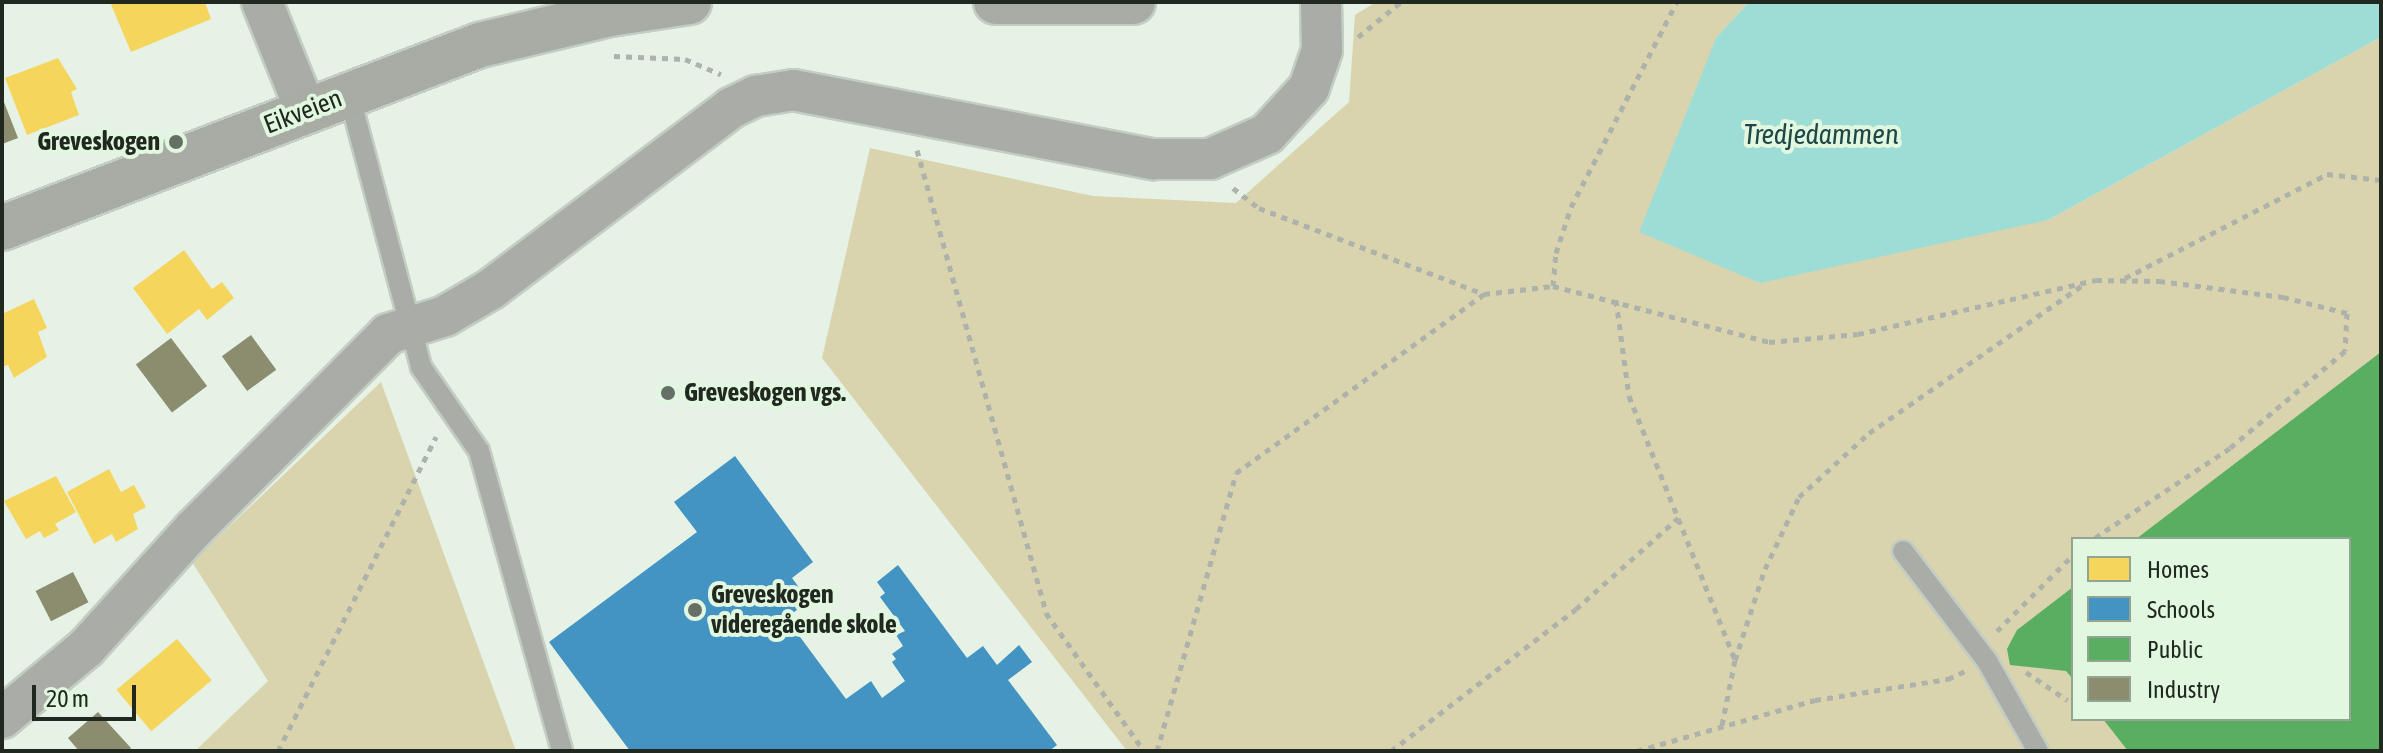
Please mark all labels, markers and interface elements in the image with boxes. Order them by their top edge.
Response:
street label: Eikveien [260,83,346,141]
water label: Tredjedammen [1744,117,1898,151]
place label: Greveskogen [37,126,160,158]
marker: Greveskogen [167,133,185,151]
place label: Greveskogen vgs. [684,377,846,409]
marker: Greveskogen vgs. [659,384,677,402]
legend [2071,537,2351,721]
text: Homes [2147,556,2209,583]
place label: Greveskogen videregående skole [711,579,897,640]
text: Schools [2147,596,2215,623]
marker: Greveskogen videregående skole [686,601,704,619]
text: Public [2147,636,2203,663]
scale bar [36,669,140,719]
text: Industry [2147,676,2220,703]
text: 20 m [46,685,89,712]

